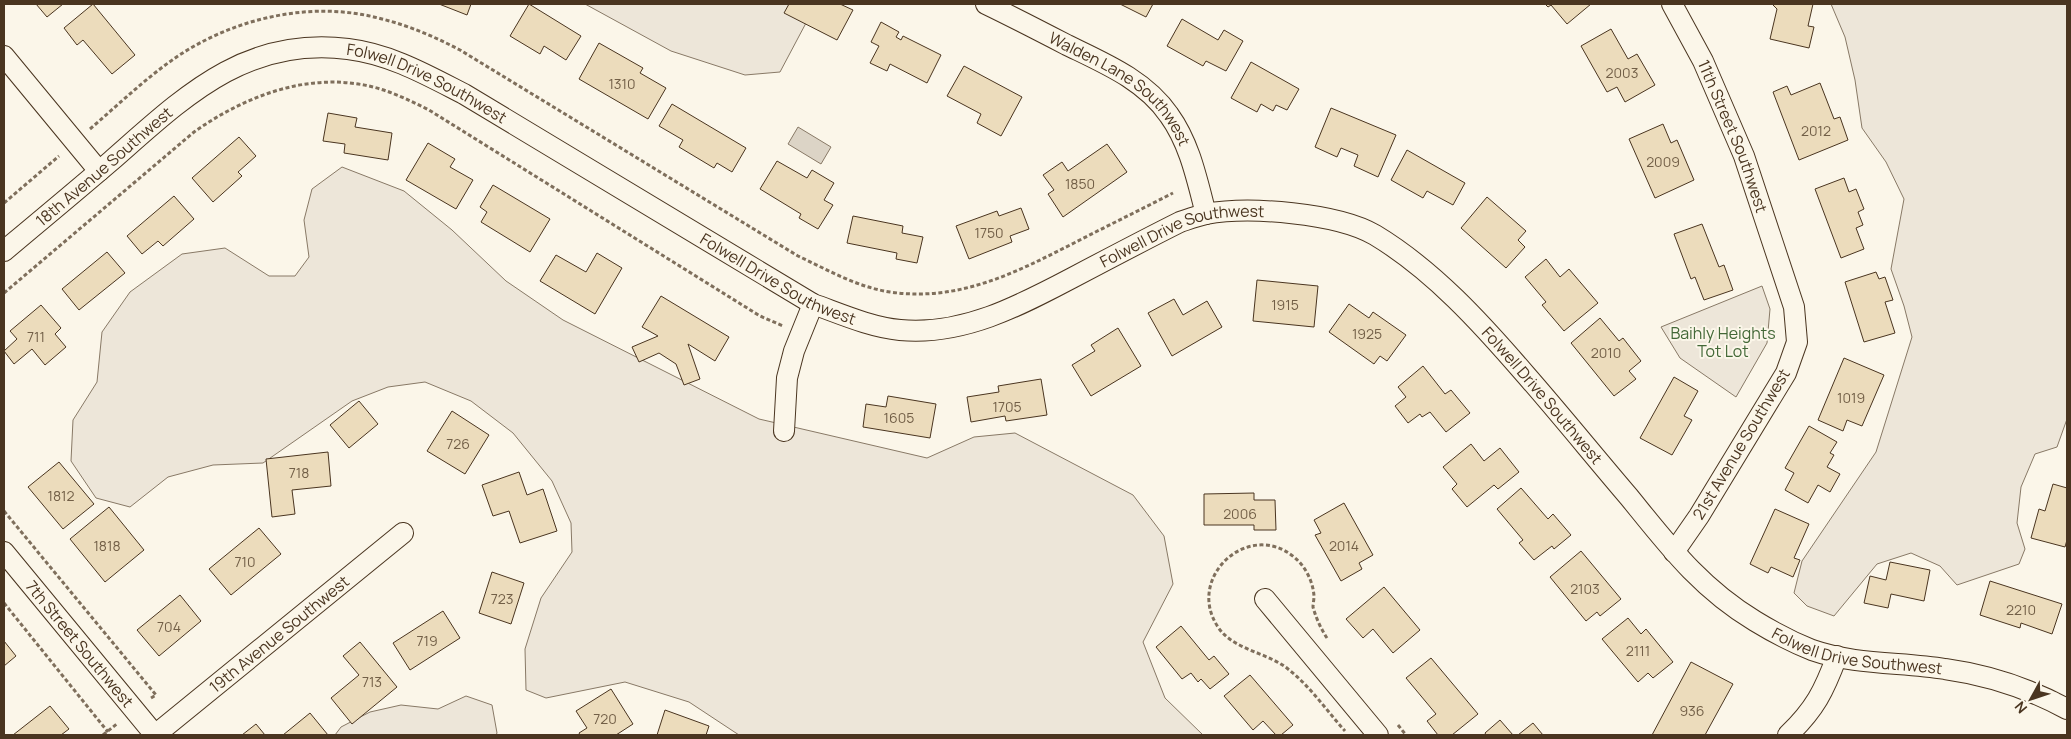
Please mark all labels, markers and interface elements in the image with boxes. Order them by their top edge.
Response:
street label: Walden Lane Southwest [1045,27,1196,149]
street label: Folwell Drive Southwest [345,38,511,128]
street label: 11th Street Southwest [1693,56,1773,216]
house number: 2003 [1606,63,1638,82]
house number: 1310 [608,74,636,93]
street label: 18th Avenue Southwest [31,101,177,231]
house number: 2012 [1801,121,1831,140]
house number: 2009 [1646,152,1680,171]
house number: 1850 [1065,174,1095,193]
street label: Folwell Drive Southwest [1096,200,1265,272]
house number: 1750 [974,223,1004,242]
street label: Folwell Drive Southwest [696,228,859,330]
house number: 1915 [1271,295,1299,314]
street label: Folwell Drive Southwest [1477,322,1608,469]
park label: Baihly Heights Tot Lot [1670,322,1776,362]
house number: 1925 [1352,324,1382,343]
house number: 711 [27,327,45,346]
house number: 2010 [1591,343,1621,362]
street label: 21st Avenue Southwest [1687,365,1795,523]
house number: 1019 [1837,388,1865,407]
house number: 1705 [992,397,1022,416]
house number: 1605 [884,408,914,427]
house number: 726 [446,434,470,453]
house number: 718 [289,463,309,482]
house number: 1812 [47,486,75,505]
house number: 2006 [1223,504,1257,523]
house number: 1818 [93,536,121,555]
house number: 2014 [1329,536,1359,555]
house number: 710 [234,552,256,571]
street label: 19th Avenue Southwest [205,570,354,698]
street label: 7th Street Southwest [21,576,139,712]
house number: 2103 [1570,579,1600,598]
house number: 723 [491,589,513,608]
house number: 2210 [2006,600,2036,619]
house number: 704 [157,617,181,636]
street label: Folwell Drive Southwest [1768,622,1944,679]
house number: 719 [416,631,438,650]
house number: 2111 [1626,641,1650,660]
house number: 713 [362,672,382,691]
north arrow [2006,674,2056,724]
text: N [2010,698,2031,718]
house number: 936 [1679,701,1705,720]
house number: 720 [593,709,617,728]

